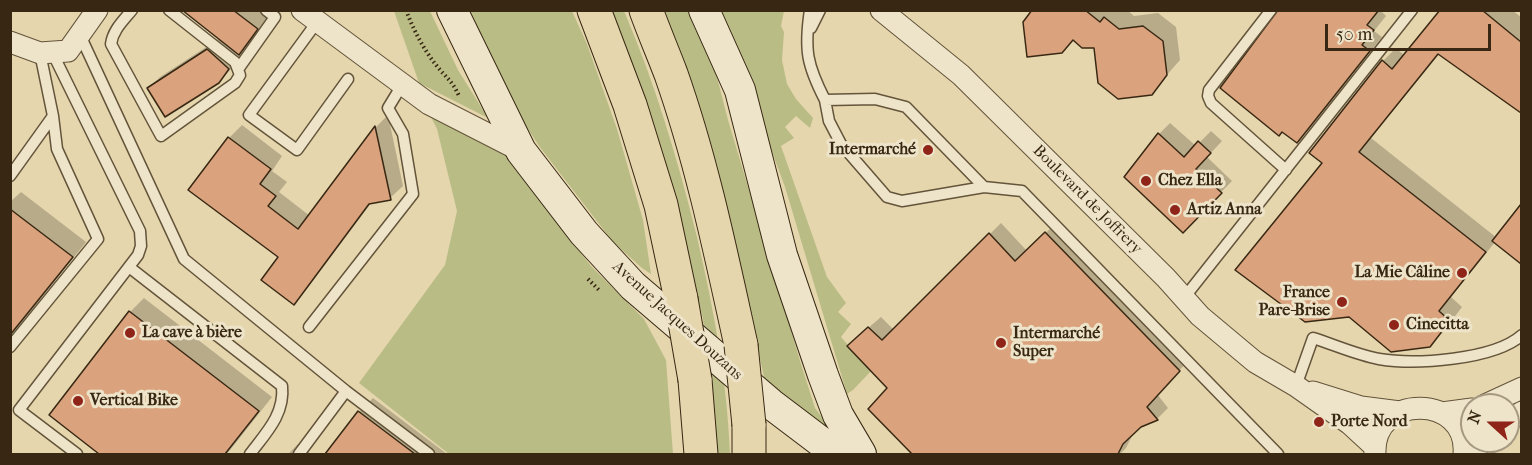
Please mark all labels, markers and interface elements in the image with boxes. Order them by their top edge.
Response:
scale bar [1328,12,1494,50]
text: 50 m [1336,24,1372,45]
place label: Intermarché [829,140,916,160]
street label: Boulevard de Joffrery [1028,141,1146,259]
marker: Intermarché [921,143,935,157]
place label: Chez Ella [1158,171,1222,191]
marker: Chez Ella [1139,174,1153,188]
place label: Artiz Anna [1187,200,1262,220]
marker: Artiz Anna [1168,203,1182,217]
street label: Avenue Jacques Douzans [608,257,746,385]
place label: La Mie Câline [1354,263,1450,283]
marker: La Mie Câline [1455,266,1469,280]
place label: France Pare-Brise [1259,283,1330,321]
marker: France Pare-Brise [1335,295,1349,309]
place label: Cinecitta [1406,315,1469,335]
marker: Cinecitta [1387,318,1401,332]
place label: La cave à bière [142,323,242,343]
place label: Intermarché Super [1013,324,1100,362]
marker: La cave à bière [123,326,137,340]
marker: Intermarché Super [994,336,1008,350]
place label: Vertical Bike [90,391,178,411]
north arrow [1460,393,1520,453]
marker: Vertical Bike [71,394,85,408]
text: N [1464,408,1486,426]
place label: Porte Nord [1331,412,1407,432]
marker: Porte Nord [1312,415,1326,429]

